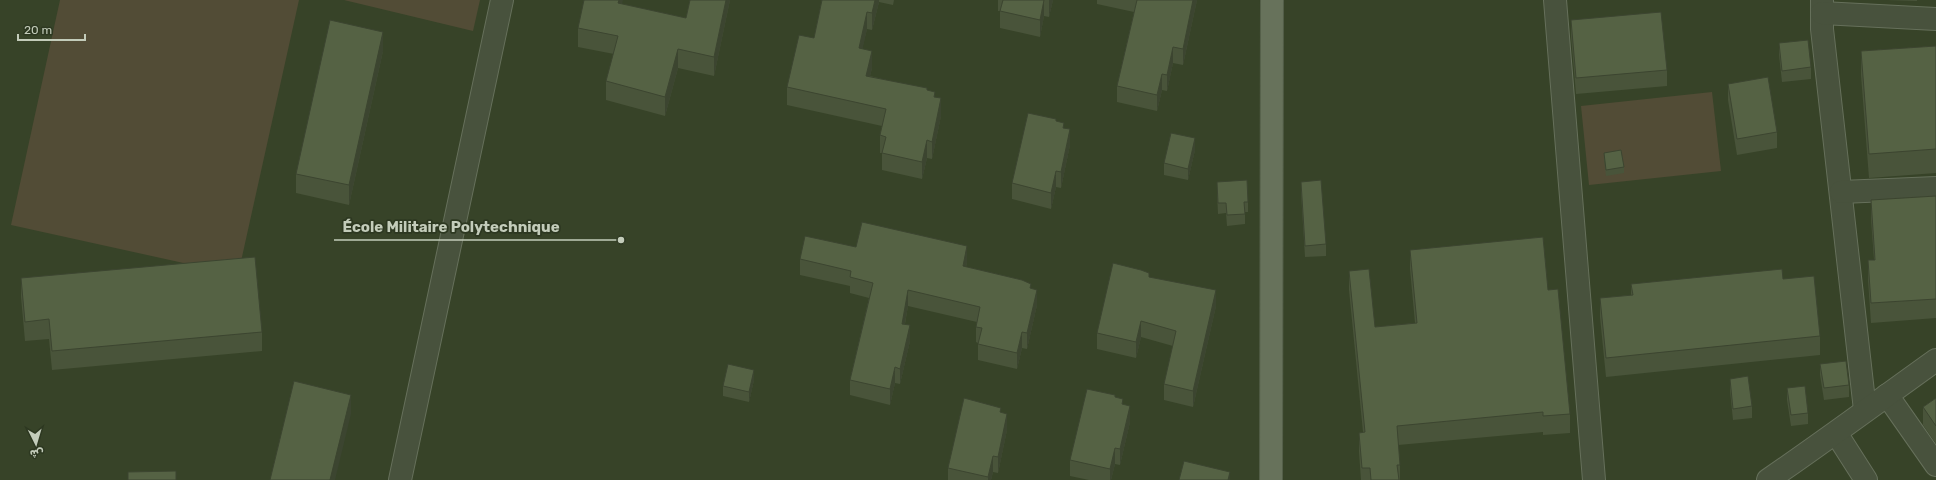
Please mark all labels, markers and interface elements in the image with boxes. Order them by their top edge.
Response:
scale bar [18,16,85,42]
text: 20 m [24,23,52,37]
callout: École Militaire Polytechnique [334,213,567,240]
text: École Militaire Polytechnique [342,218,560,236]
north arrow [16,424,56,464]
text: ش [29,446,44,461]

